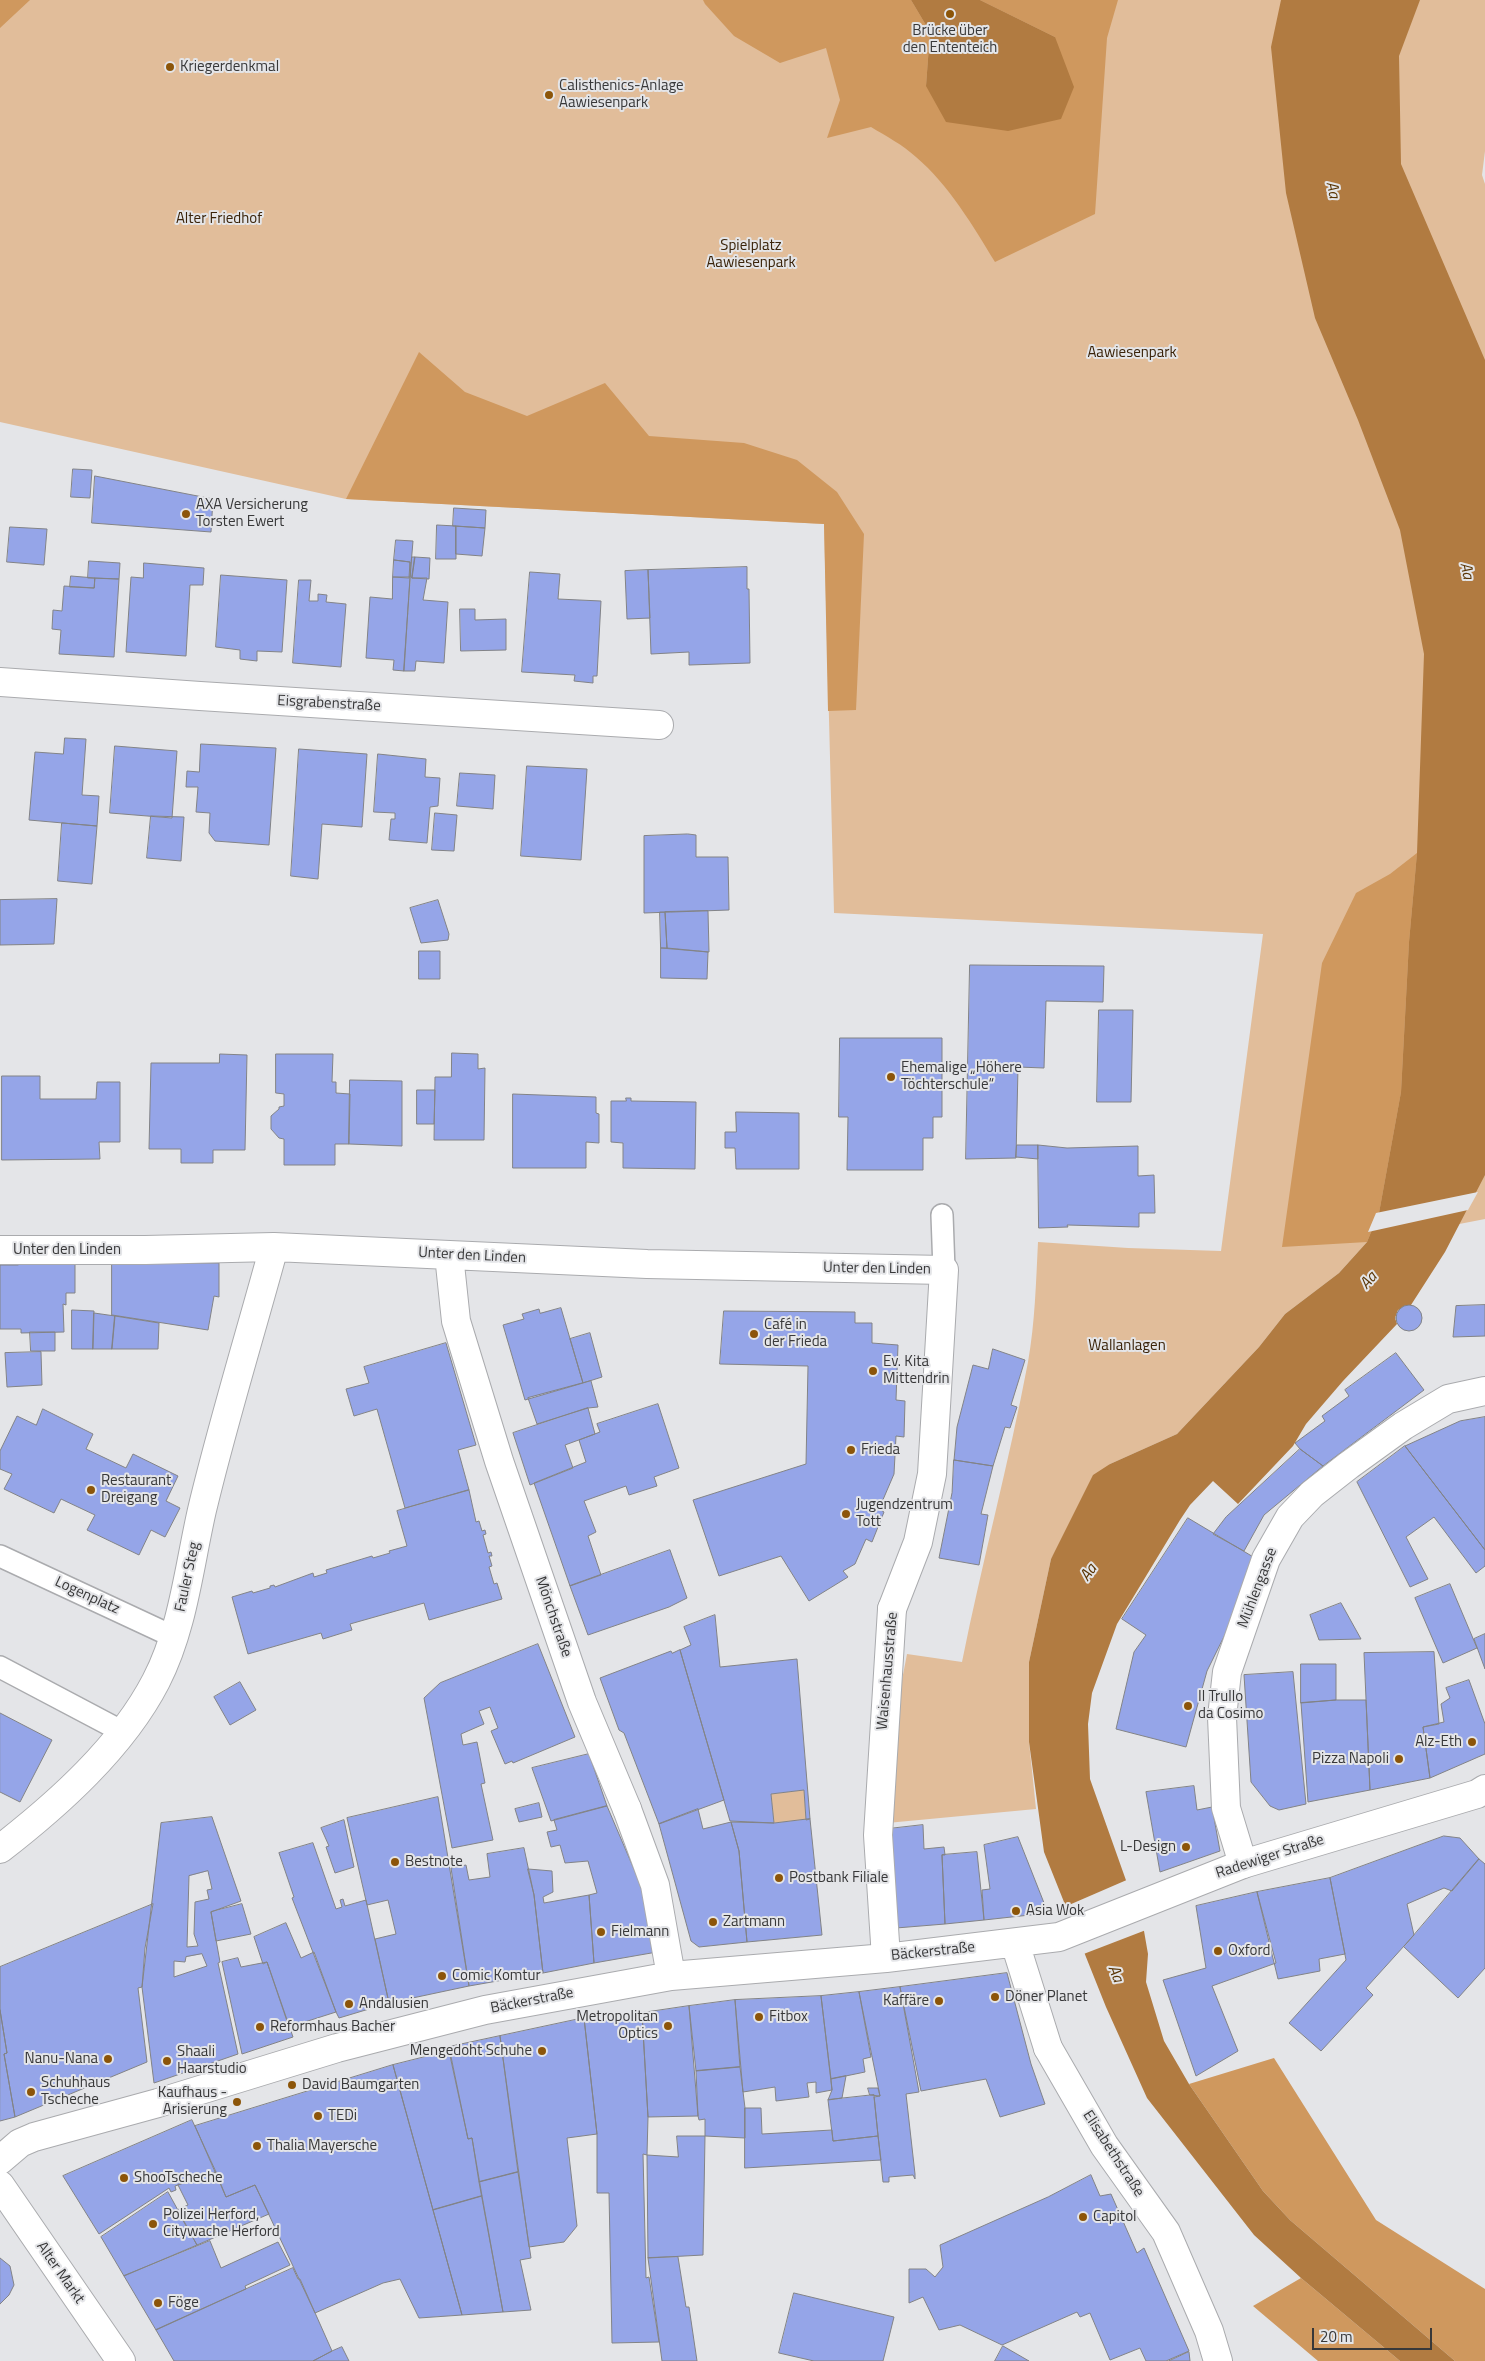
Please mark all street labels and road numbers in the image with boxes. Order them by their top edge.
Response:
street label: Eisgrabenstraße [277,692,381,716]
street label: Unter den Linden [13,1241,121,1259]
street label: Unter den Linden [418,1244,526,1268]
street label: Unter den Linden [823,1259,931,1279]
street label: Fauler Steg [172,1540,204,1614]
street label: Mühlengasse [1234,1545,1282,1631]
street label: Logenplatz [52,1573,122,1619]
street label: Mönchstraße [531,1574,575,1660]
street label: Waisenhausstraße [874,1611,902,1731]
street label: Radewiger Straße [1214,1831,1326,1883]
street label: Bäckerstraße [890,1939,976,1965]
street label: Bäckerstraße [489,1984,575,2018]
street label: Elisabethstraße [1078,2107,1148,2201]
street label: Alter Markt [32,2239,88,2307]

